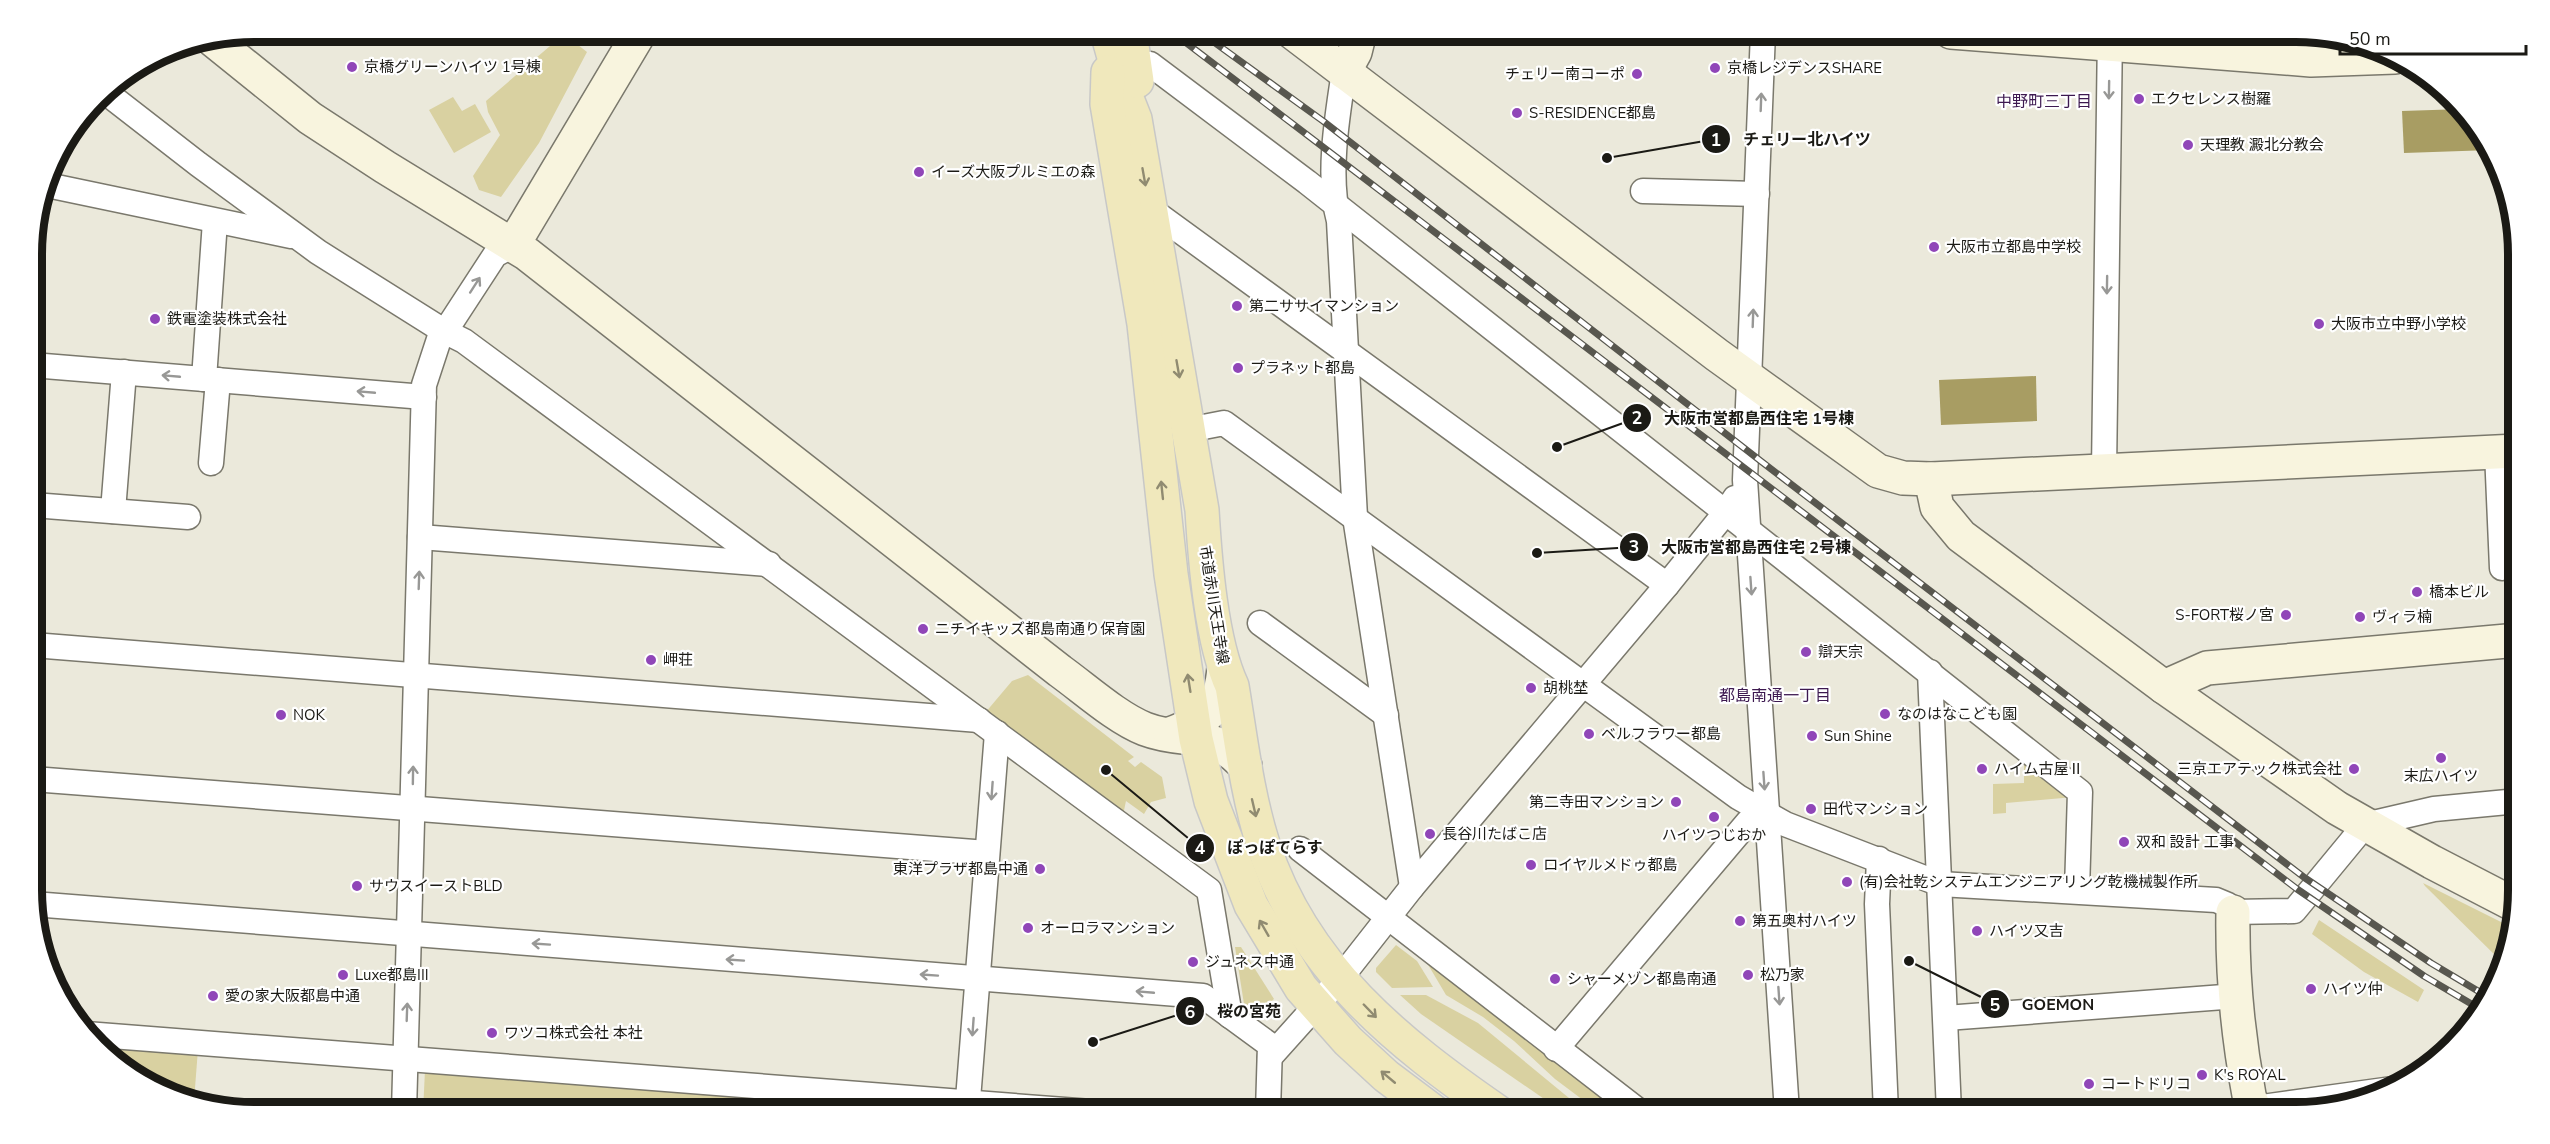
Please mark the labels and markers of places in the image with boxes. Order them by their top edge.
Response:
place label: 京橋グリーンハイツ 1号棟 [364,57,541,77]
place label: 京橋レジデンスSHARE [1727,58,1882,78]
marker: 京橋グリーンハイツ 1号棟 [345,60,359,74]
marker: 京橋レジデンスSHARE [1708,61,1722,75]
place label: チェリー南コーポ [1505,64,1625,84]
marker: チェリー南コーポ [1630,67,1644,81]
place label: エクセレンス樹羅 [2151,89,2271,109]
marker: エクセレンス樹羅 [2132,92,2146,106]
place label: S-RESIDENCE都島 [1529,103,1656,123]
marker: S-RESIDENCE都島 [1510,106,1524,120]
callout: チェリー北ハイツ [1701,122,1883,156]
place label: 天理教 澱北分教会 [2200,135,2324,155]
marker: 天理教 澱北分教会 [2181,138,2195,152]
place label: イーズ大阪プルミエの森 [931,162,1095,182]
marker: イーズ大阪プルミエの森 [912,165,926,179]
place label: 大阪市立都島中学校 [1946,237,2081,257]
marker: 大阪市立都島中学校 [1927,240,1941,254]
place label: 第二ササイマンション [1249,296,1399,316]
marker: 第二ササイマンション [1230,299,1244,313]
place label: 鉄電塗装株式会社 [167,309,287,329]
marker: 鉄電塗装株式会社 [148,312,162,326]
place label: 大阪市立中野小学校 [2331,314,2466,334]
marker: 大阪市立中野小学校 [2312,317,2326,331]
place label: プラネット都島 [1250,358,1355,378]
marker: プラネット都島 [1231,361,1245,375]
callout: 大阪市営都島西住宅 1号棟 [1622,401,1866,435]
callout: 大阪市営都島西住宅 2号棟 [1619,530,1863,564]
place label: 橋本ビル [2429,582,2489,602]
marker: 橋本ビル [2410,585,2424,599]
place label: S-FORT桜ノ宮 [2175,605,2274,625]
place label: ヴィラ楠 [2372,607,2432,627]
marker: S-FORT桜ノ宮 [2279,608,2293,622]
marker: ヴィラ楠 [2353,610,2367,624]
place label: ニチイキッズ都島南通り保育園 [935,619,1145,639]
marker: ニチイキッズ都島南通り保育園 [916,622,930,636]
place label: 辯天宗 [1818,642,1863,662]
marker: 辯天宗 [1799,645,1813,659]
place label: 岬荘 [663,650,693,670]
marker: 岬荘 [644,653,658,667]
place label: 胡桃埜 [1543,678,1588,698]
marker: 胡桃埜 [1524,681,1538,695]
place label: なのはなこども園 [1897,704,2017,724]
place label: NOK [293,705,326,725]
marker: なのはなこども園 [1878,707,1892,721]
marker: NOK [274,708,288,722]
place label: ベルフラワー都島 [1601,724,1721,744]
place label: Sun Shine [1824,726,1892,746]
marker: ベルフラワー都島 [1582,727,1596,741]
marker: Sun Shine [1805,729,1819,743]
marker: 末広ハイツ [2434,751,2448,765]
place label: ハイム古屋Ⅱ [1994,759,2083,779]
place label: 三京エアテック株式会社 [2177,759,2342,779]
marker: ハイム古屋Ⅱ [1975,762,1989,776]
marker: 三京エアテック株式会社 [2347,762,2361,776]
place label: 末広ハイツ [2404,766,2478,786]
place label: 第二寺田マンション [1529,792,1664,812]
marker: 第二寺田マンション [1669,795,1683,809]
place label: 田代マンション [1823,799,1928,819]
marker: 田代マンション [1804,802,1818,816]
marker: ハイツつじおか [1707,810,1721,824]
place label: 長谷川たばこ店 [1442,824,1547,844]
place label: ハイツつじおか [1662,825,1766,845]
marker: 長谷川たばこ店 [1423,827,1437,841]
callout: ぽっぽてらす [1185,831,1335,865]
place label: 双和 設計 工事 [2136,832,2234,852]
marker: 双和 設計 工事 [2117,835,2131,849]
place label: ロイヤルメドゥ都島 [1543,855,1678,875]
marker: ロイヤルメドゥ都島 [1524,858,1538,872]
place label: 東洋プラザ都島中通 [893,859,1028,879]
marker: 東洋プラザ都島中通 [1033,862,1047,876]
place label: (有)会社乾システムエンジニアリング乾機械製作所 [1859,872,2198,892]
marker: (有)会社乾システムエンジニアリング乾機械製作所 [1840,875,1854,889]
place label: サウスイーストBLD [369,876,503,896]
marker: サウスイーストBLD [350,879,364,893]
place label: 第五奥村ハイツ [1752,911,1857,931]
marker: 第五奥村ハイツ [1733,914,1747,928]
place label: オーロラマンション [1040,918,1175,938]
marker: オーロラマンション [1021,921,1035,935]
place label: ハイツ又吉 [1989,921,2064,941]
marker: ハイツ又吉 [1970,924,1984,938]
place label: ジュネス中通 [1205,952,1294,972]
marker: ジュネス中通 [1186,955,1200,969]
place label: Luxe都島III [355,965,429,985]
place label: 松乃家 [1760,965,1805,985]
marker: Luxe都島III [336,968,350,982]
marker: 松乃家 [1741,968,1755,982]
place label: シャーメゾン都島南通 [1567,969,1716,989]
marker: シャーメゾン都島南通 [1548,972,1562,986]
place label: ハイツ仲 [2323,979,2383,999]
marker: ハイツ仲 [2304,982,2318,996]
place label: 愛の家大阪都島中通 [225,986,360,1006]
callout: GOEMON [1980,987,2106,1021]
marker: 愛の家大阪都島中通 [206,989,220,1003]
callout: 桜の宮苑 [1175,994,1293,1028]
place label: ワツコ株式会社 本社 [504,1023,643,1043]
marker: ワツコ株式会社 本社 [485,1026,499,1040]
place label: K's ROYAL [2214,1065,2286,1085]
marker: K's ROYAL [2195,1068,2209,1082]
place label: コートドリコ [2101,1074,2191,1094]
marker: コートドリコ [2082,1077,2096,1091]

